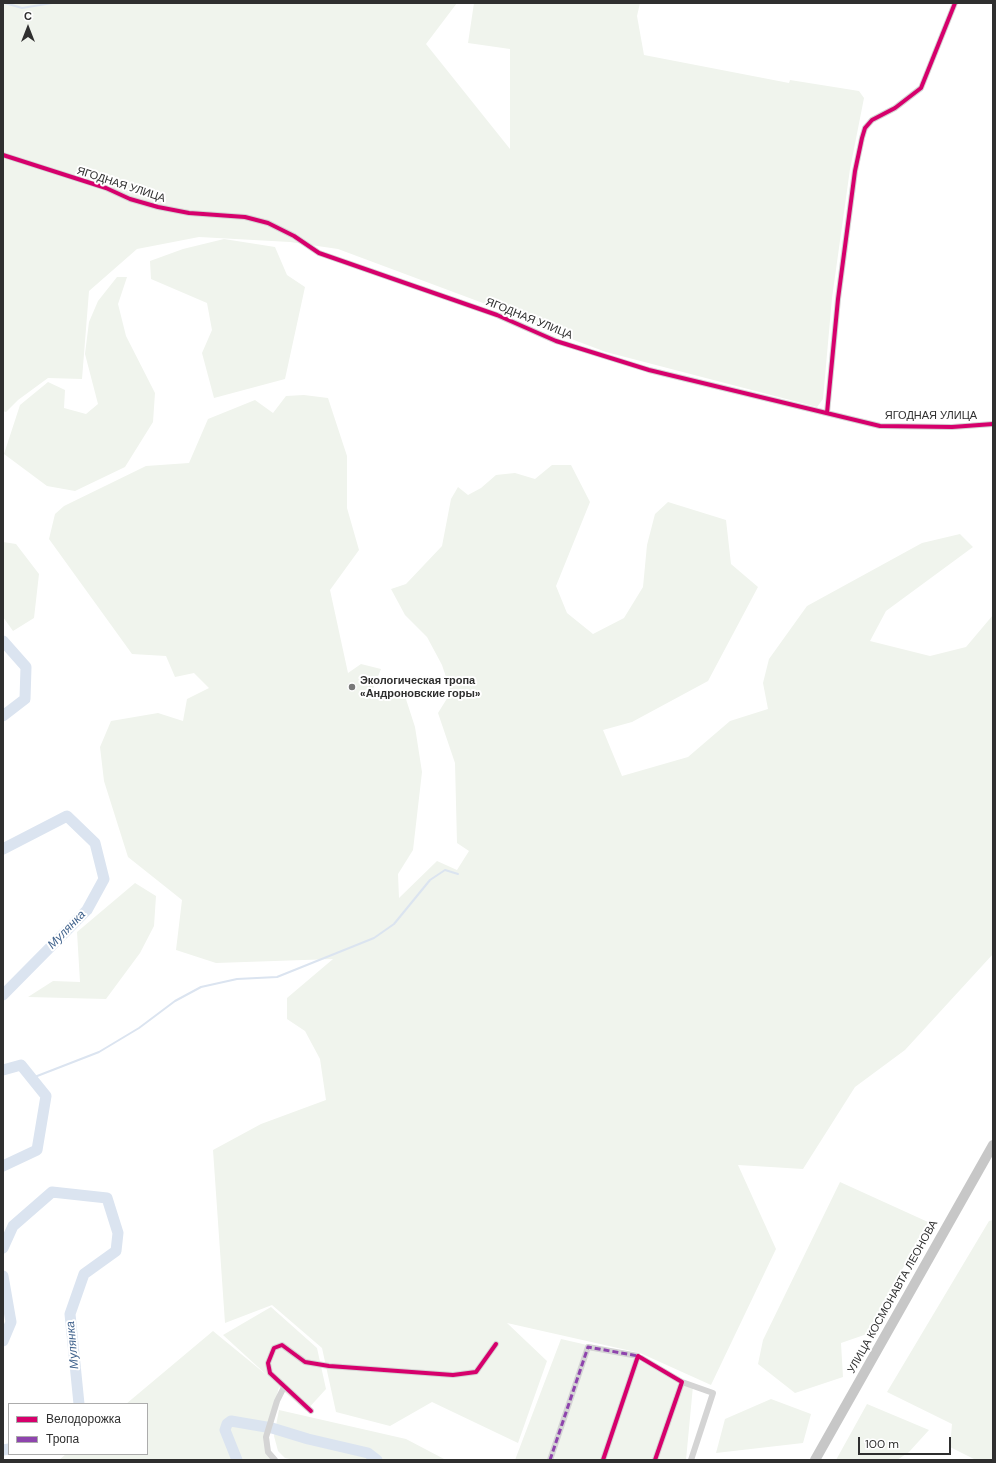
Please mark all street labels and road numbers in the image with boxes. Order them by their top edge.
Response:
street label: ЯГОДНАЯ УЛИЦА [75,164,167,206]
street label: ЯГОДНАЯ УЛИЦА [484,296,574,342]
street label: ЯГОДНАЯ УЛИЦА [885,409,977,423]
street label: УЛИЦА КОСМОНАВТА ЛЕОНОВА [845,1218,941,1376]

